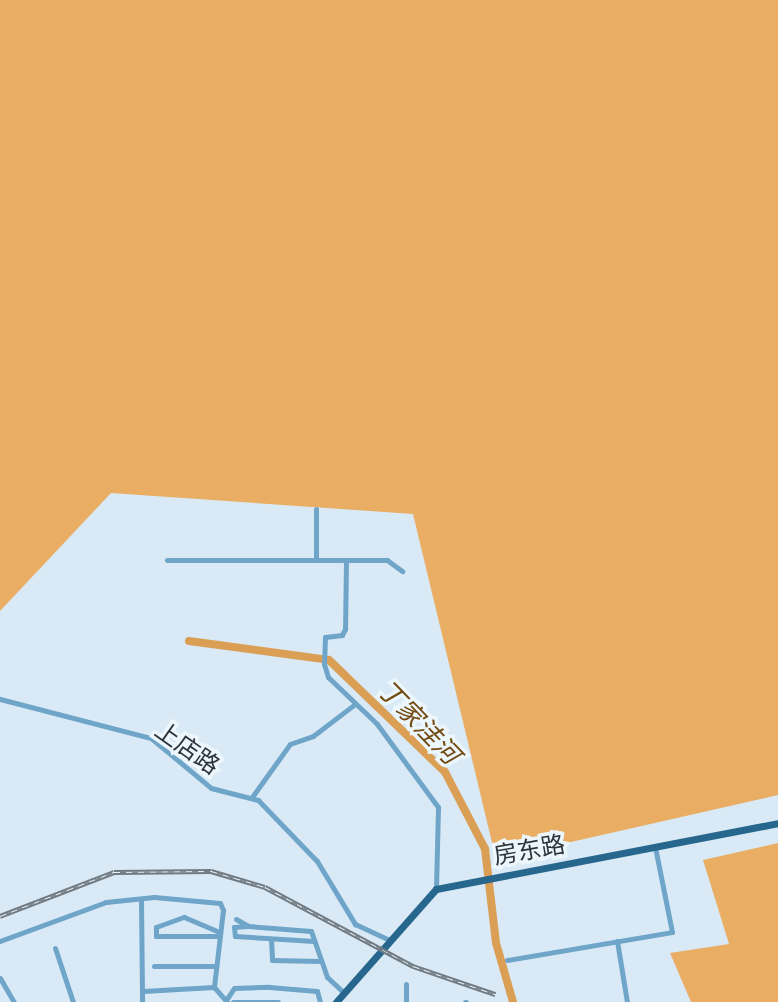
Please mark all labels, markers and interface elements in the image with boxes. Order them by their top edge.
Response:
water label: 丁家洼河 [372,674,466,770]
street label: 上店路 [150,715,226,779]
street label: 房东路 [491,829,567,869]

